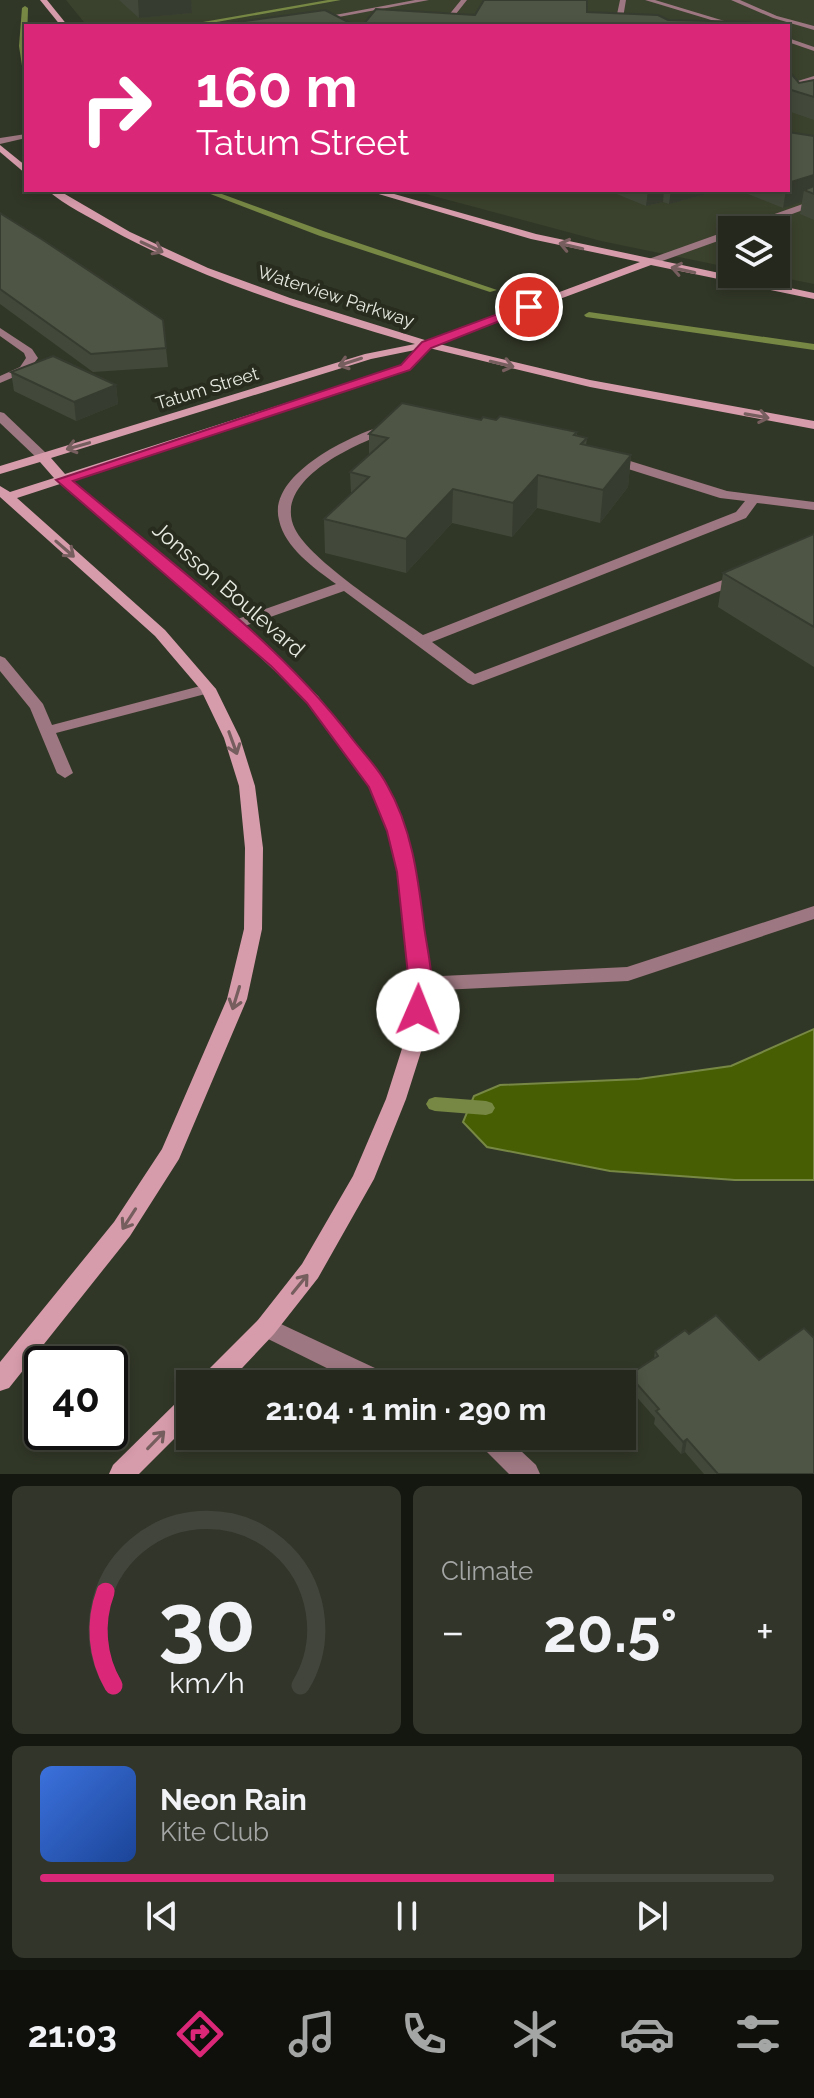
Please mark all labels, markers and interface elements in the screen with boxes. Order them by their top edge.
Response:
text: 160 m [196,54,358,120]
icon: right [64,56,168,160]
text: Tatum Street [196,121,409,163]
map controls [718,216,790,288]
button: layers [718,216,790,288]
one-way arrow [558,237,584,252]
one-way arrow [139,240,163,255]
street label: Waterview Parkway [255,261,417,331]
one-way arrow [670,262,696,277]
pin [495,273,563,341]
icon: arrive [507,285,551,329]
one-way arrow [338,355,363,370]
one-way arrow [489,357,514,372]
street label: Tatum Street [153,362,261,414]
one-way arrow [743,409,769,424]
one-way arrow [66,440,91,454]
street label: Jonsson Boulevard [148,516,310,662]
one-way arrow [55,540,75,558]
one-way arrow [227,730,241,755]
position arrow [376,968,460,1052]
one-way arrow [228,985,242,1010]
one-way arrow [121,1207,137,1230]
one-way arrow [291,1274,309,1295]
speed limit sign: 40 [24,1346,128,1450]
text: 21:04 · 1 min · 290 m [266,1392,546,1427]
one-way arrow [147,1431,165,1451]
text: Climate [441,1556,533,1586]
text: 30 [158,1574,255,1671]
text: 20.5° [543,1596,677,1666]
text: − [441,1606,465,1657]
text: + [756,1606,774,1657]
text: km/h [169,1666,244,1700]
text: Neon Rain [160,1782,307,1817]
text: Kite Club [160,1817,269,1847]
icon: previous [140,1894,184,1938]
icon: pause [385,1894,429,1938]
icon: next [630,1894,674,1938]
icon: directions [172,2006,228,2062]
icon: music [284,2006,340,2062]
icon: phone [396,2006,452,2062]
icon: climate [507,2006,563,2062]
icon: car [619,2006,675,2062]
icon: filters [730,2006,786,2062]
text: 21:03 [28,2013,117,2055]

